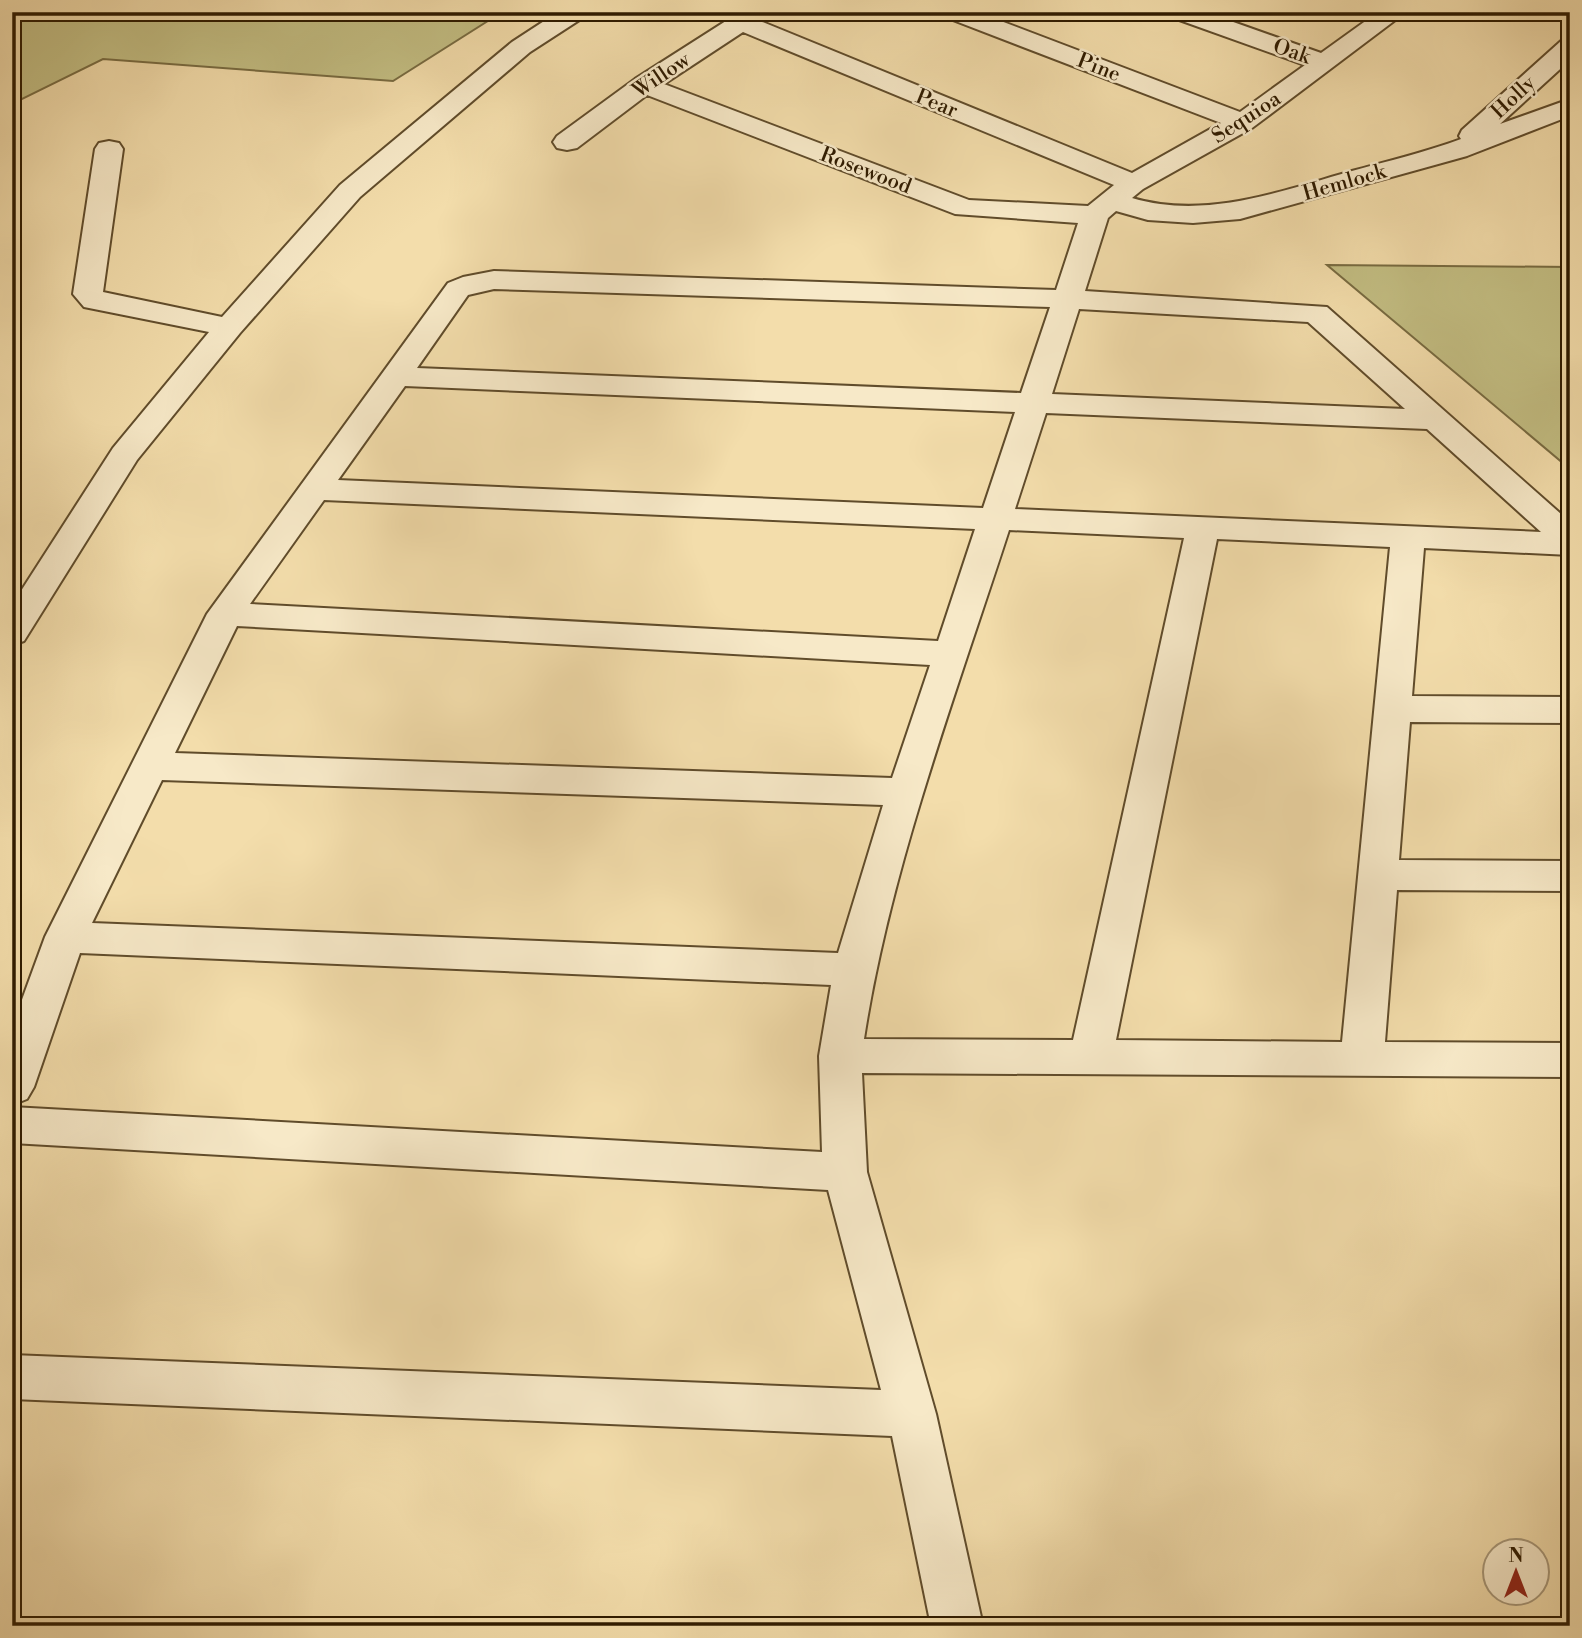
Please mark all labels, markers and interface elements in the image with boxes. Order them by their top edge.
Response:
street label: Oak [1269,33,1315,71]
street label: Willow [627,47,696,105]
street label: Pine [1073,48,1124,88]
street label: Holly [1486,70,1542,125]
street label: Pear [912,84,962,124]
street label: Sequioa [1207,86,1286,150]
street label: Rosewood [816,142,915,200]
street label: Hemlock [1300,158,1390,207]
north arrow [1480,1536,1550,1606]
text: N [1508,1544,1524,1568]

